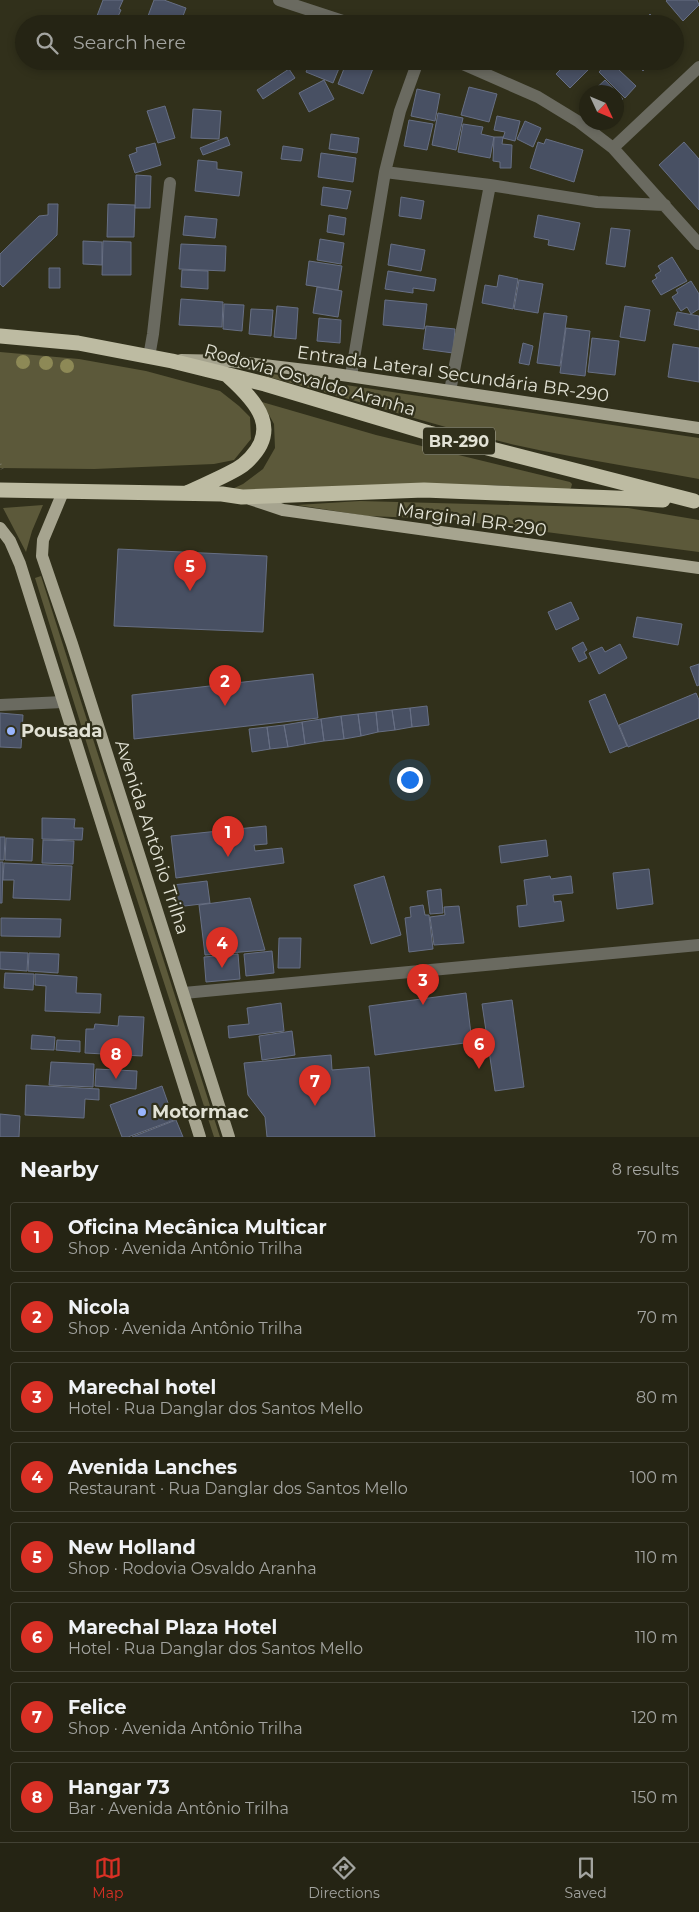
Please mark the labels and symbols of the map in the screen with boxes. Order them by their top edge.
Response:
north arrow [579,85,624,130]
street label: Rodovia Osvaldo Aranha [202,339,418,421]
street label: Entrada Lateral Secundária BR-290 [296,341,610,407]
road number: BR-290 [423,428,495,454]
street label: Marginal BR-290 [396,499,548,541]
pin: 5 [174,550,206,591]
pin: 2 [209,665,241,706]
place label: Pousada [21,720,102,742]
marker: Pousada [5,725,17,737]
street label: Avenida Antônio Trilha [110,737,194,937]
your location [397,767,423,793]
pin: 1 [212,816,244,857]
pin: 4 [206,927,238,968]
pin: 3 [407,964,439,1005]
pin: 6 [463,1028,495,1069]
pin: 8 [100,1038,132,1079]
pin: 7 [299,1065,331,1106]
place label: Motormac [152,1101,249,1123]
marker: Motormac [136,1106,148,1118]

